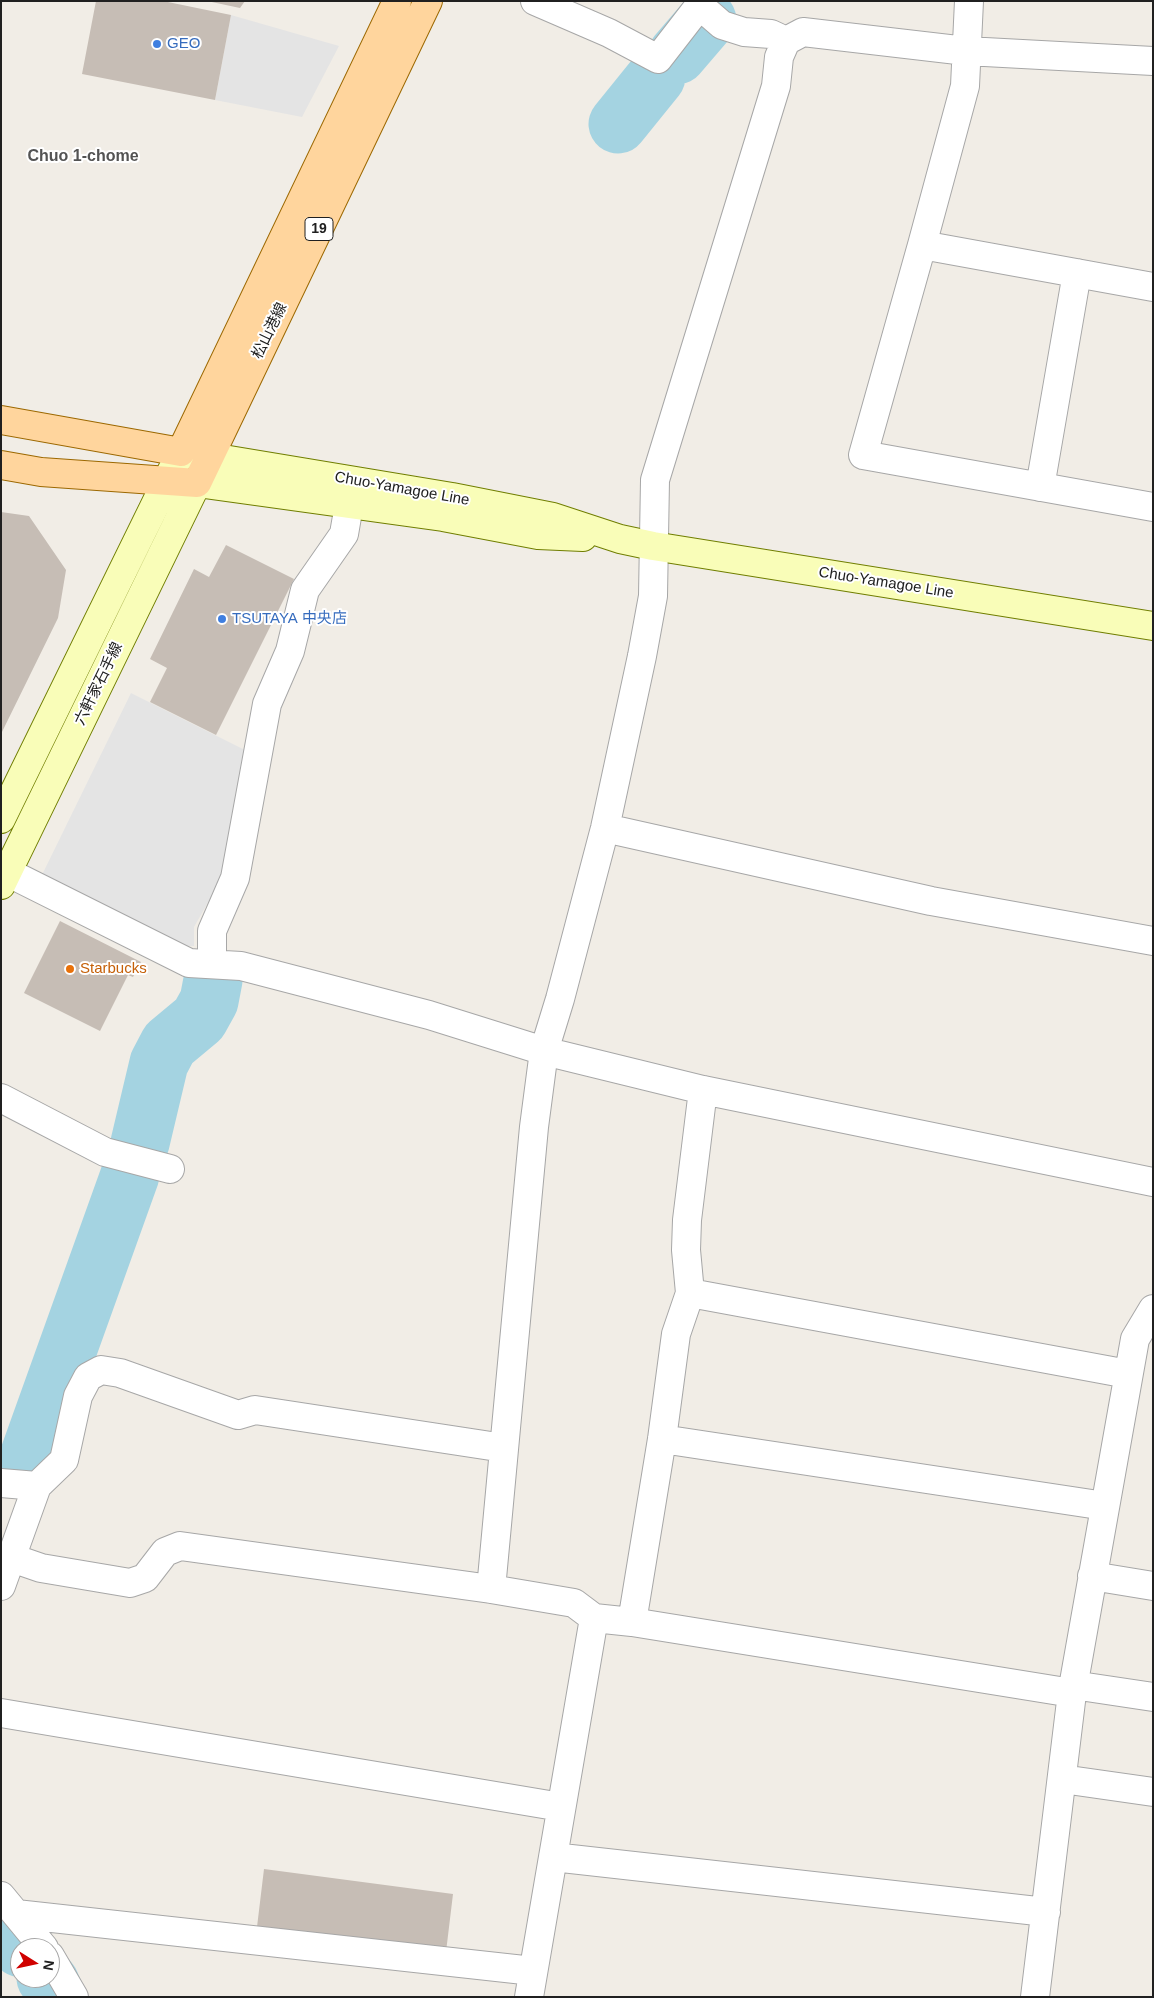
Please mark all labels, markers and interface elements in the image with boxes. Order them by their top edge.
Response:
place label: GEO [167,35,200,53]
marker: GEO [151,38,163,50]
district label: Chuo 1-chome [27,147,139,167]
road number: 19 [305,218,333,240]
street label: 松山港線 [249,300,291,362]
street label: Chuo-Yamagoe Line [333,468,471,510]
street label: Chuo-Yamagoe Line [817,563,955,603]
place label: TSUTAYA 中央店 [232,610,347,628]
marker: TSUTAYA 中央店 [216,613,228,625]
street label: 六軒家石手線 [71,640,127,728]
place label: Starbucks [80,960,147,978]
marker: Starbucks [64,963,76,975]
north arrow [10,1938,60,1988]
text: N [40,1959,58,1972]

